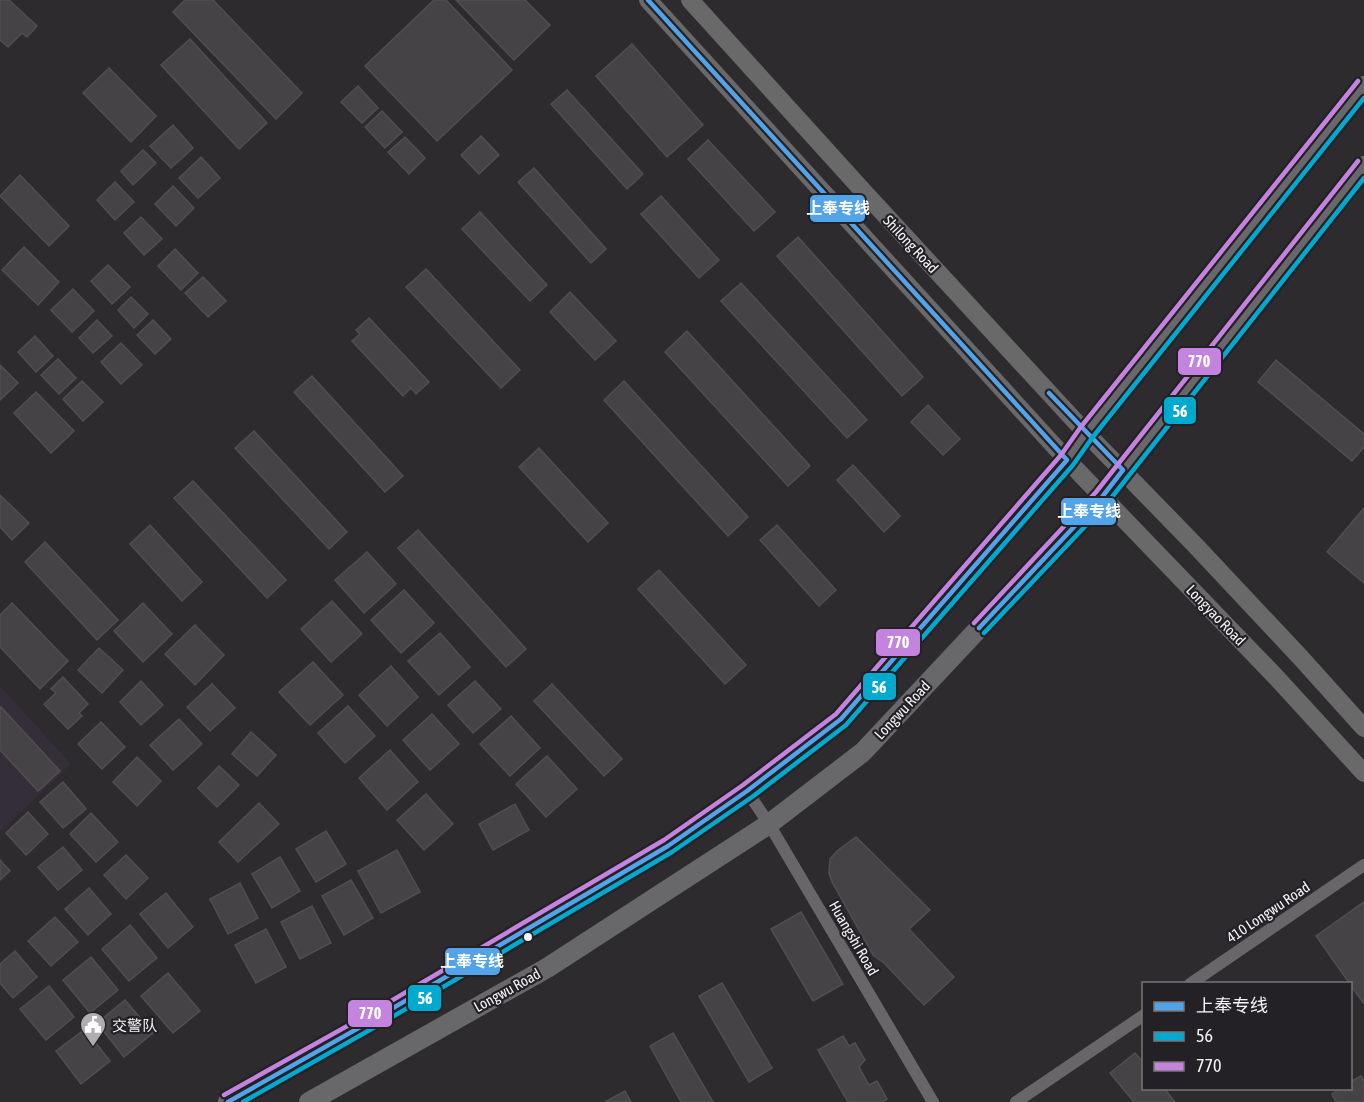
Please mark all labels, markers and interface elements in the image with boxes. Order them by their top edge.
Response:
line badge: 上奉专线 [809,194,866,223]
text: 上奉专线 [806,199,870,217]
street label: Shilong Road [880,212,942,276]
line badge: 770 [1177,347,1222,376]
text: 770 [1188,352,1211,370]
line badge: 56 [1163,396,1197,425]
text: 56 [1172,402,1188,420]
line badge: 上奉专线 [1060,497,1117,526]
text: 上奉专线 [1057,502,1121,520]
street label: Longyao Road [1183,581,1249,649]
line badge: 770 [875,628,921,657]
text: 770 [887,633,910,651]
line badge: 56 [862,672,897,701]
street label: Longwu Road [871,677,933,743]
text: 56 [871,678,887,696]
street label: 410 Longwu Road [1223,878,1313,946]
street label: Huangshi Road [826,898,882,978]
unlabelled marker [522,931,534,943]
line badge: 上奉专线 [444,947,501,976]
text: 上奉专线 [440,952,504,970]
street label: Longwu Road [471,965,543,1015]
legend [1142,982,1352,1090]
line badge: 56 [407,984,442,1012]
text: 56 [417,989,433,1007]
text: 上奉专线 [1196,995,1268,1016]
line badge: 770 [347,999,393,1028]
text: 770 [359,1004,382,1022]
public building icon: 交警队 [78,1010,108,1048]
place label: 交警队 [112,1017,157,1034]
text: 56 [1196,1025,1213,1046]
text: 770 [1196,1055,1221,1076]

